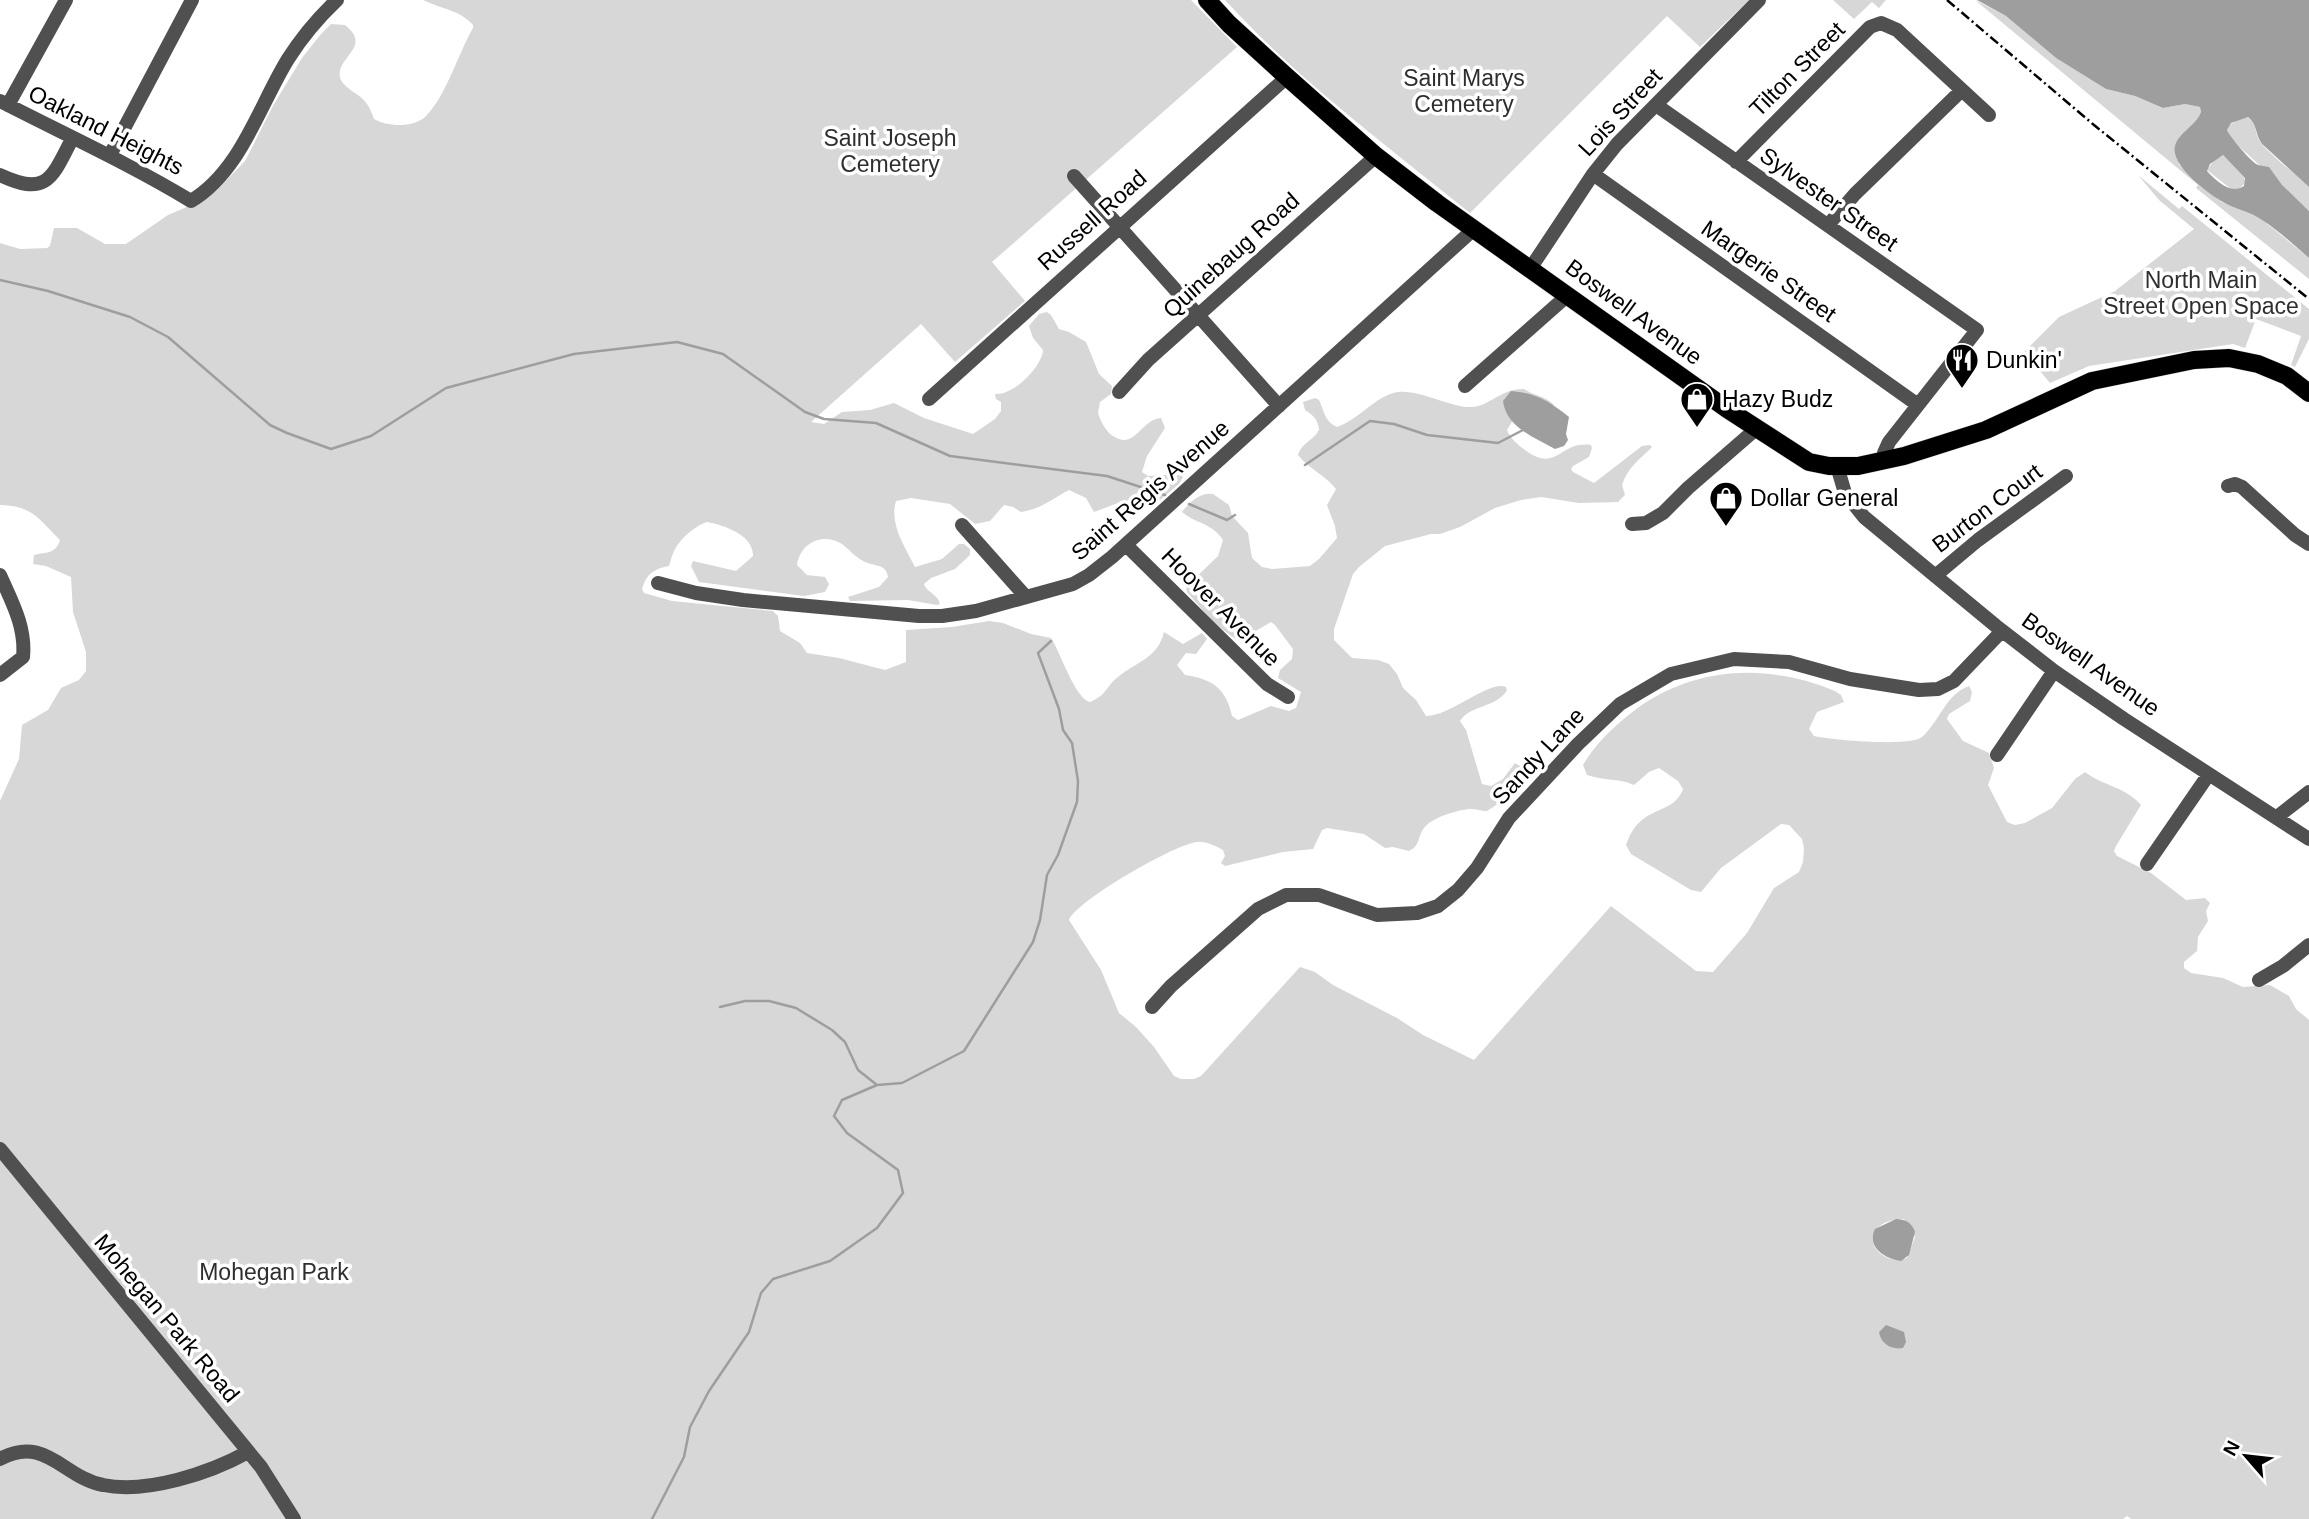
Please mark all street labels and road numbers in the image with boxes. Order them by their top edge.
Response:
street label: Tilton Street [1744,16,1850,122]
street label: Lois Street [1573,62,1667,161]
street label: Oakland Heights [24,80,188,180]
street label: Sylvester Street [1755,142,1903,257]
street label: Russell Road [1032,165,1152,275]
street label: Quinebaug Road [1158,187,1304,323]
street label: Margerie Street [1697,215,1842,327]
street label: Boswell Avenue [1561,254,1707,370]
street label: Saint Regis Avenue [1066,414,1234,566]
street label: Burton Court [1927,458,2047,558]
street label: Hoover Avenue [1156,542,1286,672]
street label: Boswell Avenue [2017,607,2165,721]
street label: Sandy Lane [1487,702,1589,810]
street label: Mohegan Park Road [89,1229,245,1407]

